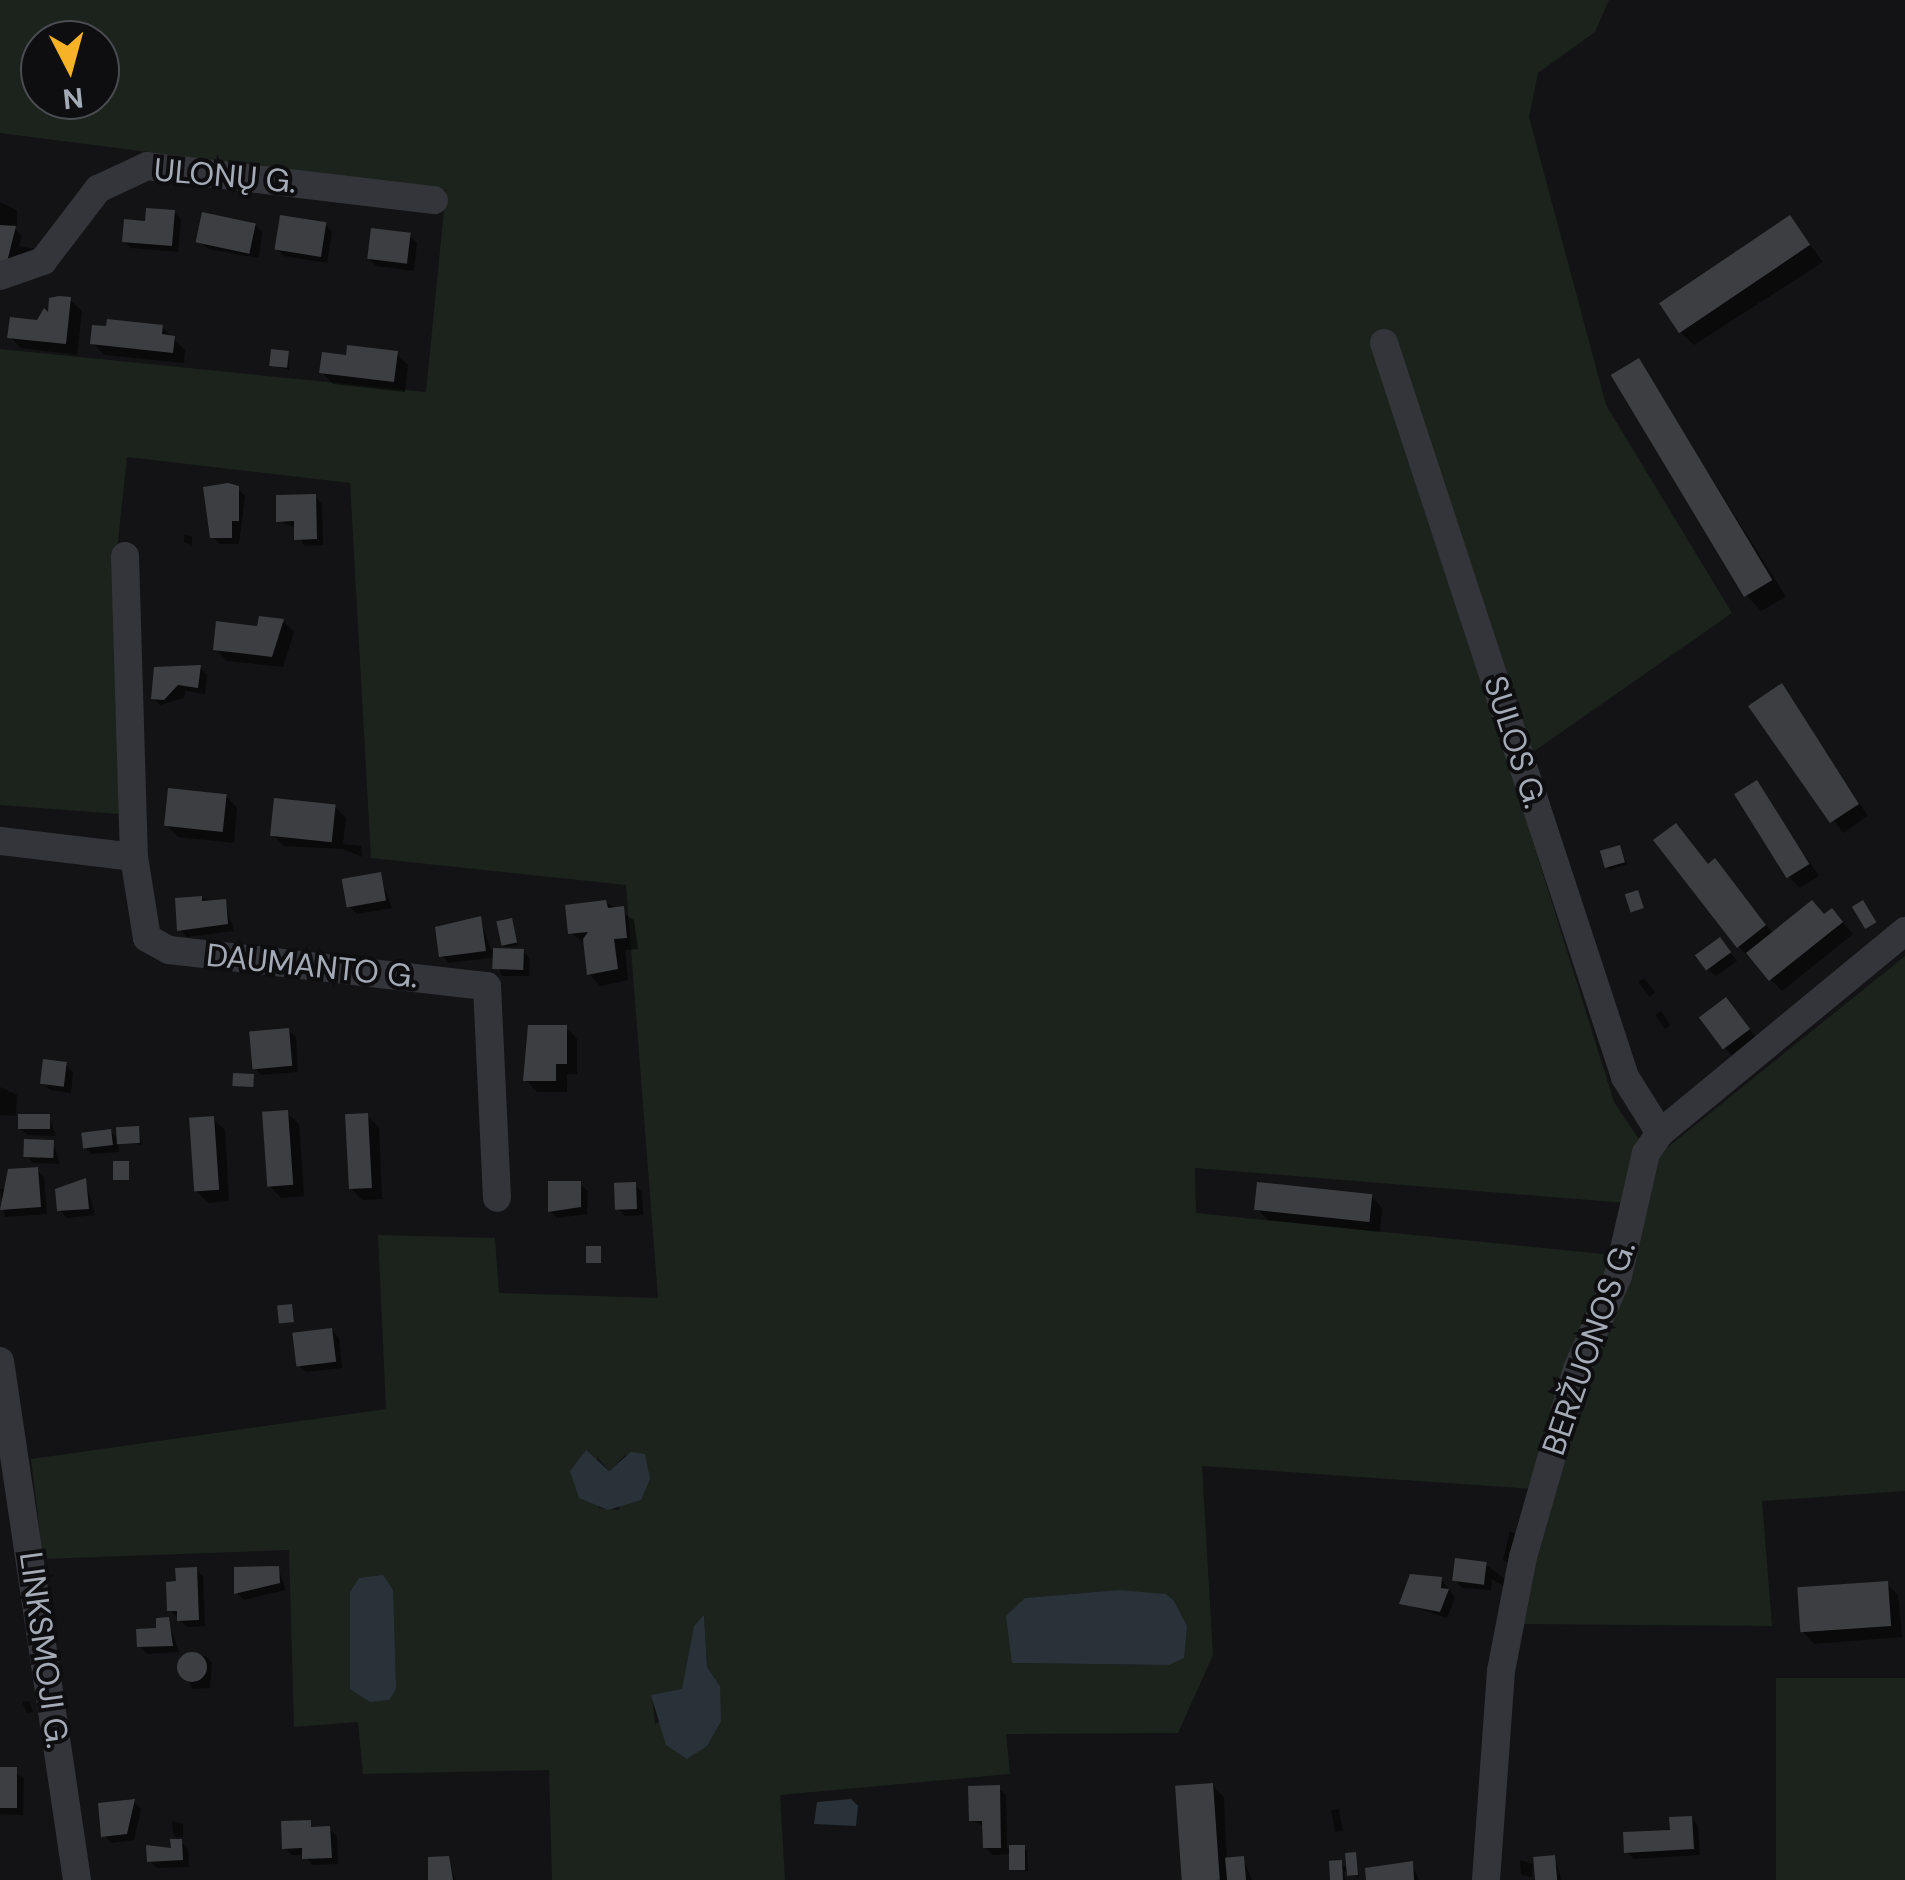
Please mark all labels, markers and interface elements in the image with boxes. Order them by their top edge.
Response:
north arrow [20,20,120,120]
text: N [61,79,85,118]
street label: ULONŲ G. [152,151,298,201]
street label: SULOS G. [1476,671,1554,813]
street label: DAUMANTO G. [204,936,420,996]
street label: BERŽUONOS G. [1534,1236,1644,1460]
street label: LINKSMOJI G. [11,1549,77,1751]

